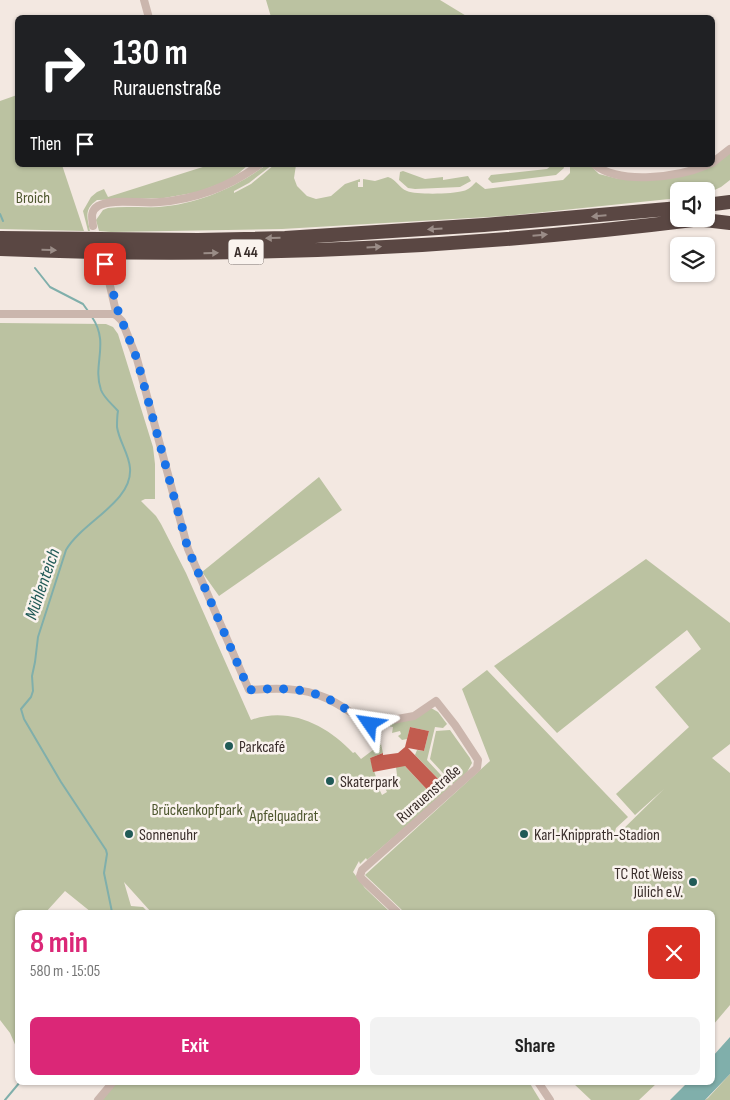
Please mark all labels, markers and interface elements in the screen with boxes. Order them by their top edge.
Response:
text: 130 m [113,32,188,75]
icon: right [30,35,95,100]
text: Rurauenstraße [113,75,221,102]
icon: arrive [71,130,99,158]
text: Then [30,133,61,156]
map controls [670,182,715,282]
button: sound [670,182,715,227]
park label: Broich [16,189,50,208]
one-way arrow [591,212,607,220]
one-way arrow [427,225,443,233]
one-way arrow [533,231,549,239]
one-way arrow [265,234,281,242]
button: layers [670,237,715,282]
road number: A 44 [228,240,264,264]
one-way arrow [366,242,382,250]
pin [84,243,126,285]
one-way arrow [41,247,57,255]
one-way arrow [203,249,219,257]
icon: arrive [91,250,119,278]
water label: Mühlenteich [21,546,65,622]
position arrow [343,697,395,749]
place label: Parkcafé [239,738,285,757]
marker: Parkcafé [223,740,235,752]
street label: Rurauenstraße [393,761,465,827]
place label: Skaterpark [340,773,398,792]
marker: Skaterpark [324,775,336,787]
park label: Brückenkopfpark [151,801,243,820]
park label: Apfelquadrat [249,807,319,826]
place label: Sonnenuhr [139,826,198,845]
place label: Karl-Knipprath-Stadion [534,826,660,845]
marker: Sonnenuhr [123,828,135,840]
marker: Karl-Knipprath-Stadion [518,828,530,840]
place label: TC Rot Weiss Jülich e.V. [614,865,683,902]
marker: TC Rot Weiss Jülich e.V. [687,876,699,888]
text: 8 min [30,925,88,961]
button: close [648,927,700,979]
text: 580 m · 15:05 [30,962,100,981]
button: Exit [30,1017,360,1075]
button: Share [370,1017,700,1075]

